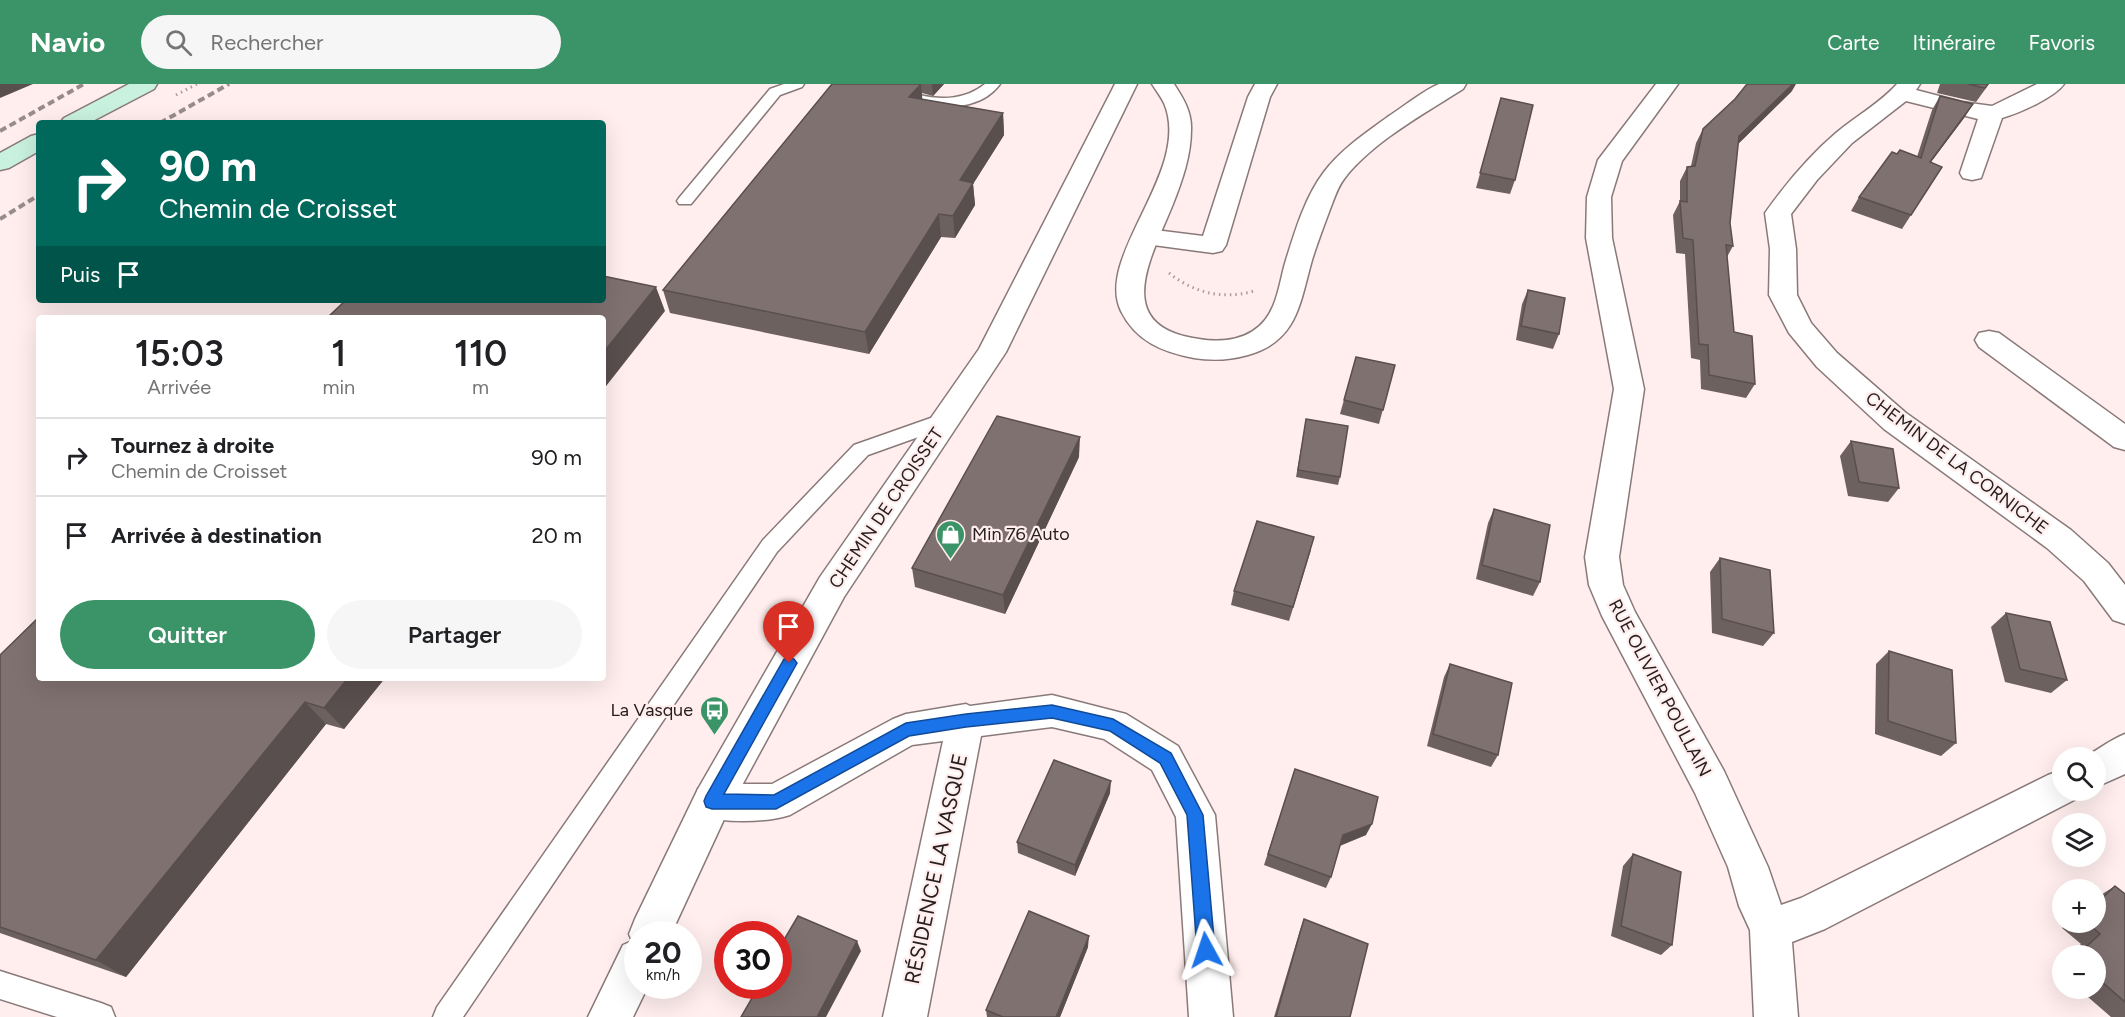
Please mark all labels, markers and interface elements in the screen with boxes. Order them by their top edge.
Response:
search box [141,15,561,69]
text: Navio [30,25,105,59]
icon: search [162,26,195,59]
text: Rechercher [210,29,323,56]
text: Carte [1827,30,1880,55]
text: Itinéraire [1913,30,1996,55]
text: Favoris [2029,30,2095,55]
text: 90 m [159,141,257,192]
icon: right [60,144,138,222]
text: Chemin de Croisset [159,192,397,225]
icon: arrive [112,258,145,291]
text: Puis [60,261,100,288]
text: 15:03 [135,332,224,375]
text: 1 [331,332,346,375]
text: 110 [454,332,507,375]
text: Arrivée [147,375,211,399]
text: min [322,375,355,399]
text: m [472,375,489,399]
street label: CHEMIN DE LA CORNICHE [1861,387,2053,539]
street label: CHEMIN DE CROISSET [824,423,948,592]
text: Tournez à droite [111,432,274,459]
icon: right [60,441,93,474]
text: 90 m [531,444,582,471]
text: Chemin de Croisset [111,459,287,483]
shop icon: Min 76 Auto [935,518,967,560]
icon: arrive [60,519,93,552]
text: Arrivée à destination [111,522,322,549]
text: 20 m [531,522,582,549]
place label: Min 76 Auto [972,523,1070,545]
street label: RUE OLIVIER POULLAIN [1604,595,1716,781]
button: Quitter [60,600,315,669]
button: Partager [327,600,582,669]
pin [763,601,814,663]
icon: arrive [772,610,805,643]
bus stop icon: La Vasque [698,694,730,736]
place label: La Vasque [610,699,693,721]
map controls [2052,747,2106,999]
button: search [2052,747,2106,801]
street label: RÉSIDENCE LA VASQUE [899,751,972,986]
button: layers [2052,813,2106,867]
button: + [2052,879,2106,933]
position arrow [1174,918,1238,982]
speed limit sign: 30 [714,921,792,999]
text: 20 [645,934,681,971]
button: − [2052,945,2106,999]
text: km/h [646,966,680,984]

